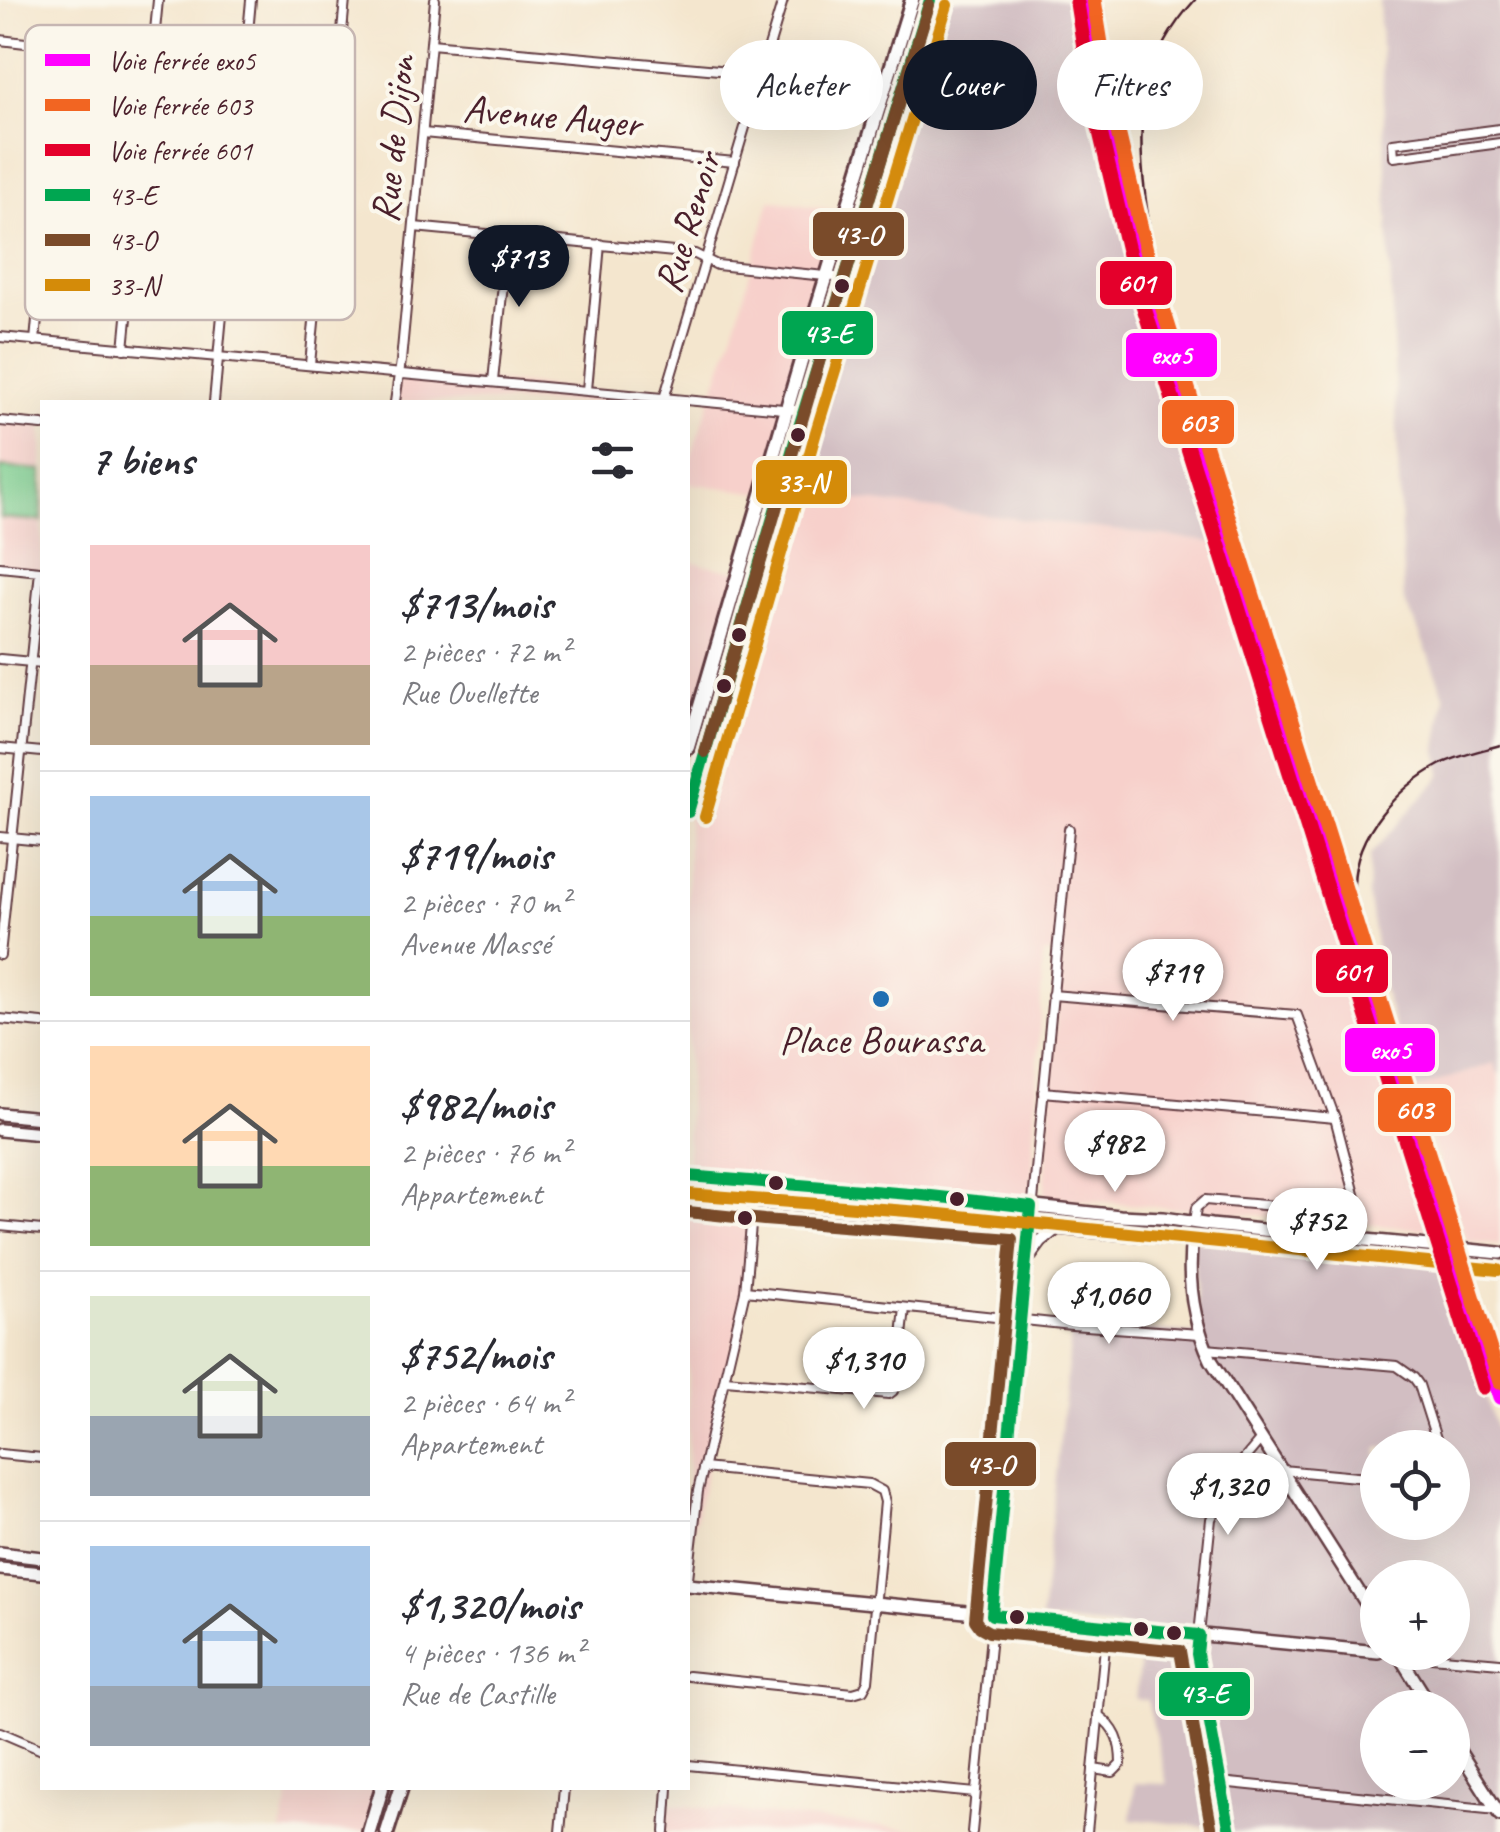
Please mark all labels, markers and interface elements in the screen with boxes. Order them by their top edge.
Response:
legend [25,25,355,320]
chip: Acheter [720,40,883,130]
chip: Louer [903,40,1037,130]
chip: Filtres [1057,40,1203,130]
text: Voie ferrée exo5 [108,43,257,78]
street label: Rue de Dijon [359,51,427,225]
street label: Avenue Auger [461,83,646,149]
text: Voie ferrée 603 [108,88,254,123]
text: Voie ferrée 601 [108,133,253,168]
street label: Rue Renoir [643,143,734,299]
text: 43-E [108,178,160,213]
line badge: 43-O [811,210,906,258]
text: 43-O [834,217,886,252]
text: 43-O [108,223,159,258]
pin: $713 [460,225,578,310]
text: $713 [490,237,548,278]
line badge: 601 [1098,259,1174,307]
text: 601 [1117,265,1159,300]
text: 33-N [108,268,163,303]
unlabelled marker [832,276,852,296]
line badge: 43-E [780,309,875,357]
text: 43-E [803,316,857,351]
line badge: exo5 [1124,331,1219,379]
text: exo5 [1150,337,1194,372]
line badge: 603 [1160,398,1236,446]
text: 603 [1179,405,1220,440]
unlabelled marker [788,425,808,445]
icon: filters [585,433,640,488]
text: 7 biens [90,434,194,487]
line badge: 33-N [754,458,849,506]
text: 33-N [776,465,832,500]
text: $713/mois [400,578,552,631]
icon: home [170,585,290,705]
unlabelled marker [729,625,749,645]
text: 2 pièces · 72 m² [400,631,569,672]
text: Rue Ouellette [400,672,537,713]
unlabelled marker [714,676,734,696]
text: $719/mois [400,829,552,882]
icon: home [170,836,290,956]
text: 2 pièces · 70 m² [400,882,569,923]
text: Avenue Massé [400,923,551,964]
pin: $719 [1114,939,1232,1024]
line badge: 601 [1314,947,1390,995]
text: $719 [1144,951,1202,992]
text: 601 [1333,954,1375,989]
marker: Place Bourassa [870,988,892,1010]
place label: Place Bourassa [779,1015,986,1065]
line badge: exo5 [1343,1026,1437,1074]
text: exo5 [1369,1032,1413,1067]
text: $982/mois [400,1079,552,1132]
icon: home [170,1086,290,1206]
line badge: 603 [1376,1086,1453,1134]
text: 603 [1395,1092,1436,1127]
pin: $982 [1056,1110,1174,1195]
text: $982 [1086,1122,1144,1163]
text: 2 pièces · 76 m² [400,1132,569,1173]
text: Appartement [400,1173,542,1214]
unlabelled marker [766,1173,786,1193]
pin: $752 [1258,1188,1376,1273]
unlabelled marker [947,1189,967,1209]
text: $752 [1289,1200,1345,1241]
unlabelled marker [735,1208,755,1228]
pin: $1,060 [1028,1262,1190,1347]
text: $1,060 [1069,1274,1149,1315]
pin: $1,310 [783,1327,945,1412]
text: $752/mois [400,1329,552,1382]
icon: home [170,1336,290,1456]
text: $1,310 [825,1339,903,1380]
text: 2 pièces · 64 m² [400,1382,569,1423]
text: Appartement [400,1423,542,1464]
map controls [1360,1430,1470,1800]
button: locate [1360,1430,1470,1540]
line badge: 43-O [943,1440,1038,1488]
text: 43-O [966,1447,1018,1482]
pin: $1,320 [1147,1453,1309,1538]
text: $1,320 [1189,1465,1267,1506]
button: + [1360,1560,1470,1670]
text: $1,320/mois [400,1579,580,1632]
icon: home [170,1586,290,1706]
unlabelled marker [1007,1607,1027,1627]
unlabelled marker [1131,1619,1151,1639]
unlabelled marker [1164,1623,1184,1643]
text: 4 pièces · 136 m² [400,1632,584,1673]
line badge: 43-E [1157,1670,1252,1718]
text: Rue de Castille [400,1673,555,1714]
text: 43-E [1179,1676,1233,1711]
button: − [1360,1690,1470,1800]

